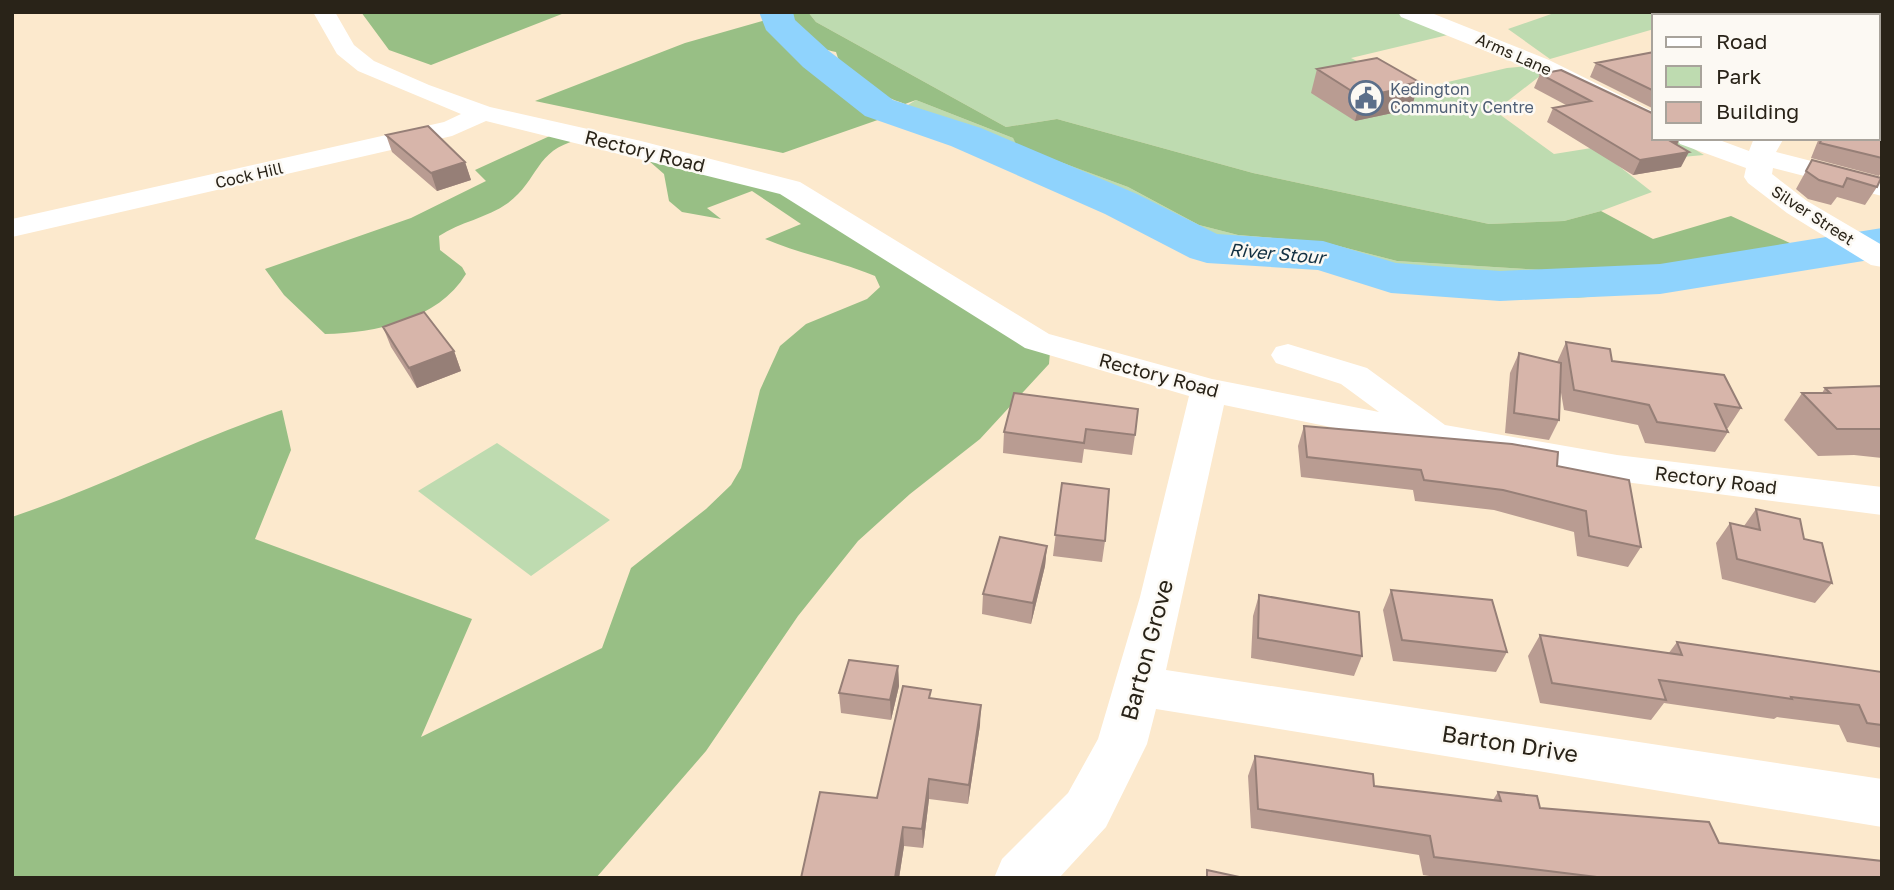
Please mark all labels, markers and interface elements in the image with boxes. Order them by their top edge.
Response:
legend [1652,14,1880,140]
street label: Arms Lane [1473,28,1555,80]
text: Road [1716,28,1767,54]
text: Park [1716,63,1762,89]
public building icon: Kedington Community Centre [1347,79,1385,117]
place label: Kedington Community Centre [1390,79,1534,117]
text: Building [1716,98,1799,124]
street label: Rectory Road [583,124,708,177]
street label: Cock Hill [213,158,285,192]
street label: Silver Street [1768,181,1858,249]
water label: River Stour [1228,238,1329,268]
street label: Rectory Road [1097,347,1222,402]
street label: Rectory Road [1654,461,1779,498]
street label: Barton Grove [1114,576,1178,723]
street label: Barton Drive [1440,718,1580,768]

